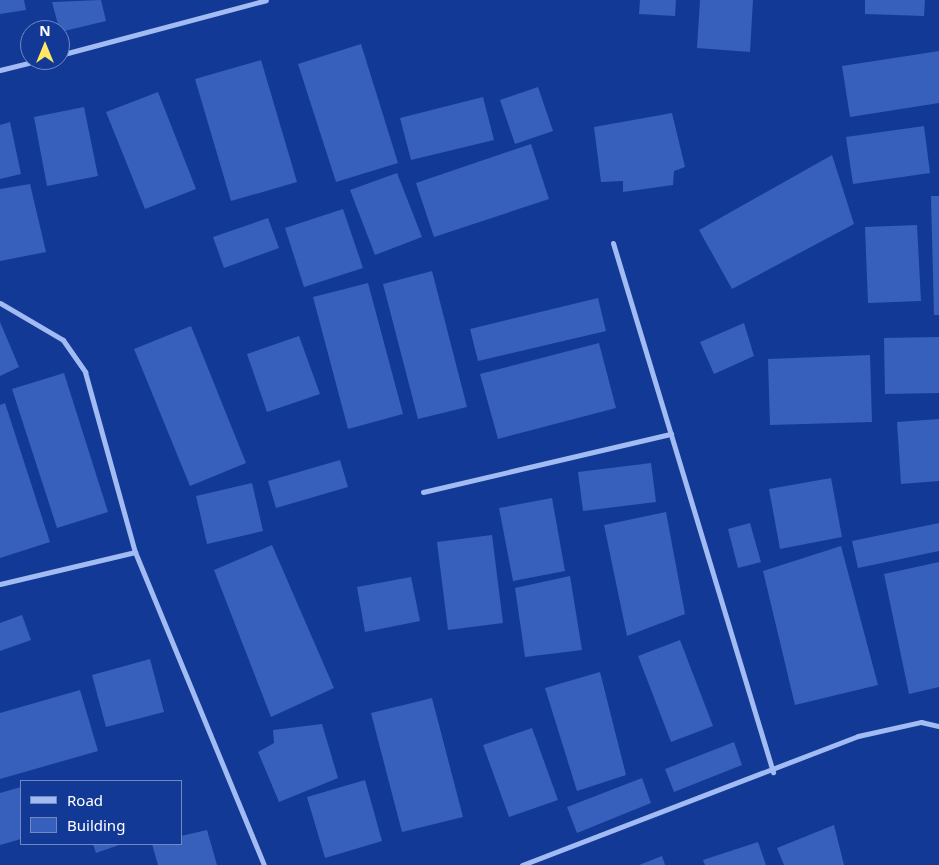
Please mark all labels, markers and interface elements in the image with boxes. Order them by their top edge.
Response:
north arrow [20,20,70,70]
text: N [39,21,51,40]
legend [20,780,182,845]
text: Road [67,790,103,810]
text: Building [67,815,125,835]

